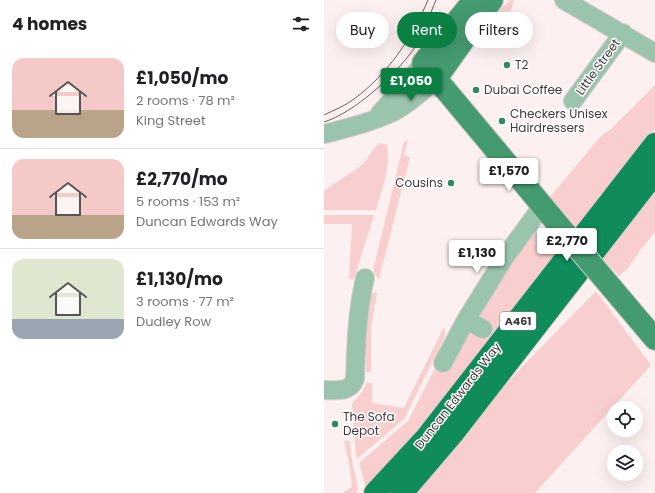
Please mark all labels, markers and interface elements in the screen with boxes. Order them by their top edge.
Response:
text: 4 homes [12,12,87,36]
chip: Buy [336,12,389,48]
chip: Rent [397,12,457,48]
chip: Filters [465,12,533,48]
icon: filters [290,13,312,35]
street label: Little Street [571,35,624,98]
place label: T2 [515,56,528,73]
marker: T2 [502,60,512,70]
text: £1,050/mo [136,66,228,90]
pin: £1,050 [378,68,444,102]
text: £1,050 [390,71,432,90]
icon: home [44,74,92,122]
place label: Dubai Coffee [484,81,562,98]
marker: Dubai Coffee [471,85,481,95]
text: 2 rooms · 78 m² [136,91,235,110]
place label: Checkers Unisex Hairdressers [510,105,608,136]
text: King Street [136,111,206,130]
marker: Checkers Unisex Hairdressers [497,116,507,126]
pin: £1,570 [476,158,542,192]
text: £1,570 [488,161,530,180]
text: £2,770/mo [136,167,228,191]
place label: Cousins [395,174,443,191]
icon: home [44,175,92,223]
marker: Cousins [446,178,456,188]
text: 5 rooms · 153 m² [136,192,240,211]
text: Duncan Edwards Way [136,212,278,231]
pin: £2,770 [534,228,600,262]
text: £2,770 [546,231,588,250]
pin: £1,130 [444,240,510,274]
text: £1,130 [458,243,496,262]
text: £1,130/mo [136,267,223,291]
icon: home [44,275,92,323]
text: 3 rooms · 77 m² [136,292,234,311]
text: Dudley Row [136,312,211,331]
road number: A461 [500,312,536,330]
street label: Duncan Edwards Way [411,339,505,453]
map controls [607,401,643,481]
button: locate [607,401,643,437]
place label: The Sofa Depot [343,408,395,439]
marker: The Sofa Depot [330,419,340,429]
button: layers [607,445,643,481]

